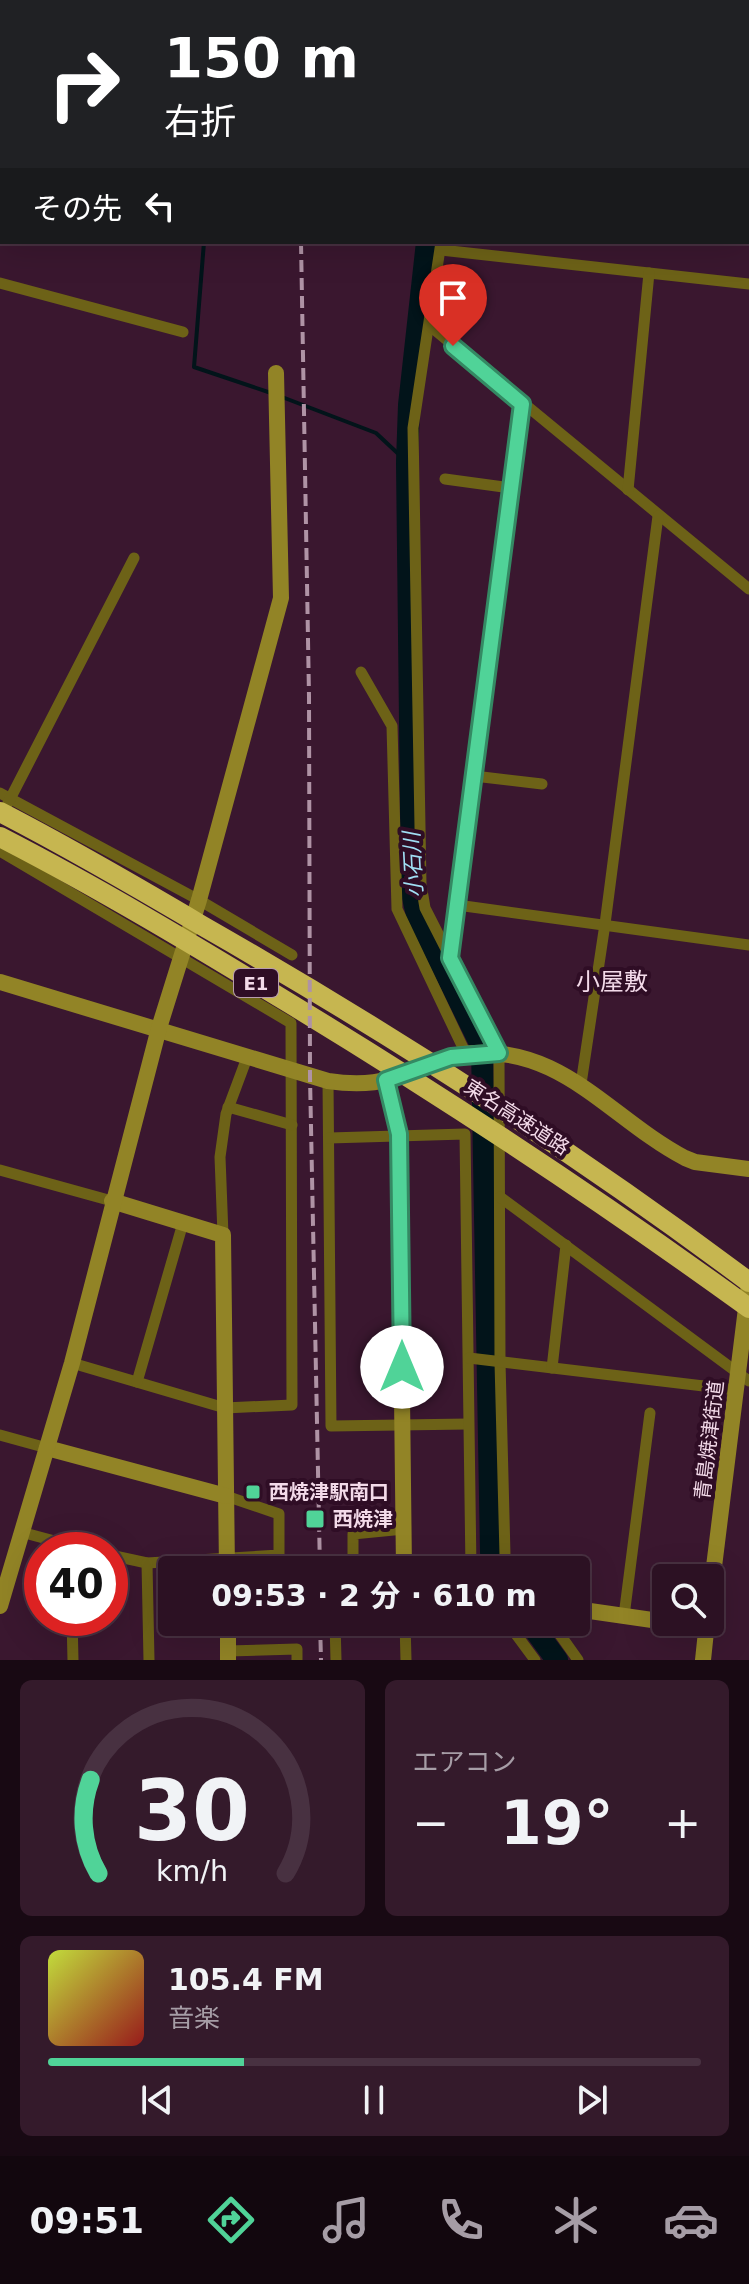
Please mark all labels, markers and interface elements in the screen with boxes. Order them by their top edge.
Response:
text: 150 m [164,25,359,90]
icon: right [32,32,136,136]
text: 右折 [164,101,236,142]
icon: left [138,184,182,228]
text: その先 [32,191,122,226]
pin [419,264,487,346]
icon: arrive [431,276,475,320]
water label: 小石川 [399,829,427,899]
district label: 小屋敷 [576,968,648,996]
road number: E1 [234,969,278,997]
street label: 東名高速道路 [460,1074,574,1160]
position arrow [360,1325,444,1409]
street label: 青島焼津街道 [690,1379,728,1501]
place label: 西焼津駅南口 [269,1480,389,1504]
marker: 西焼津駅南口 [244,1483,262,1501]
place label: 西焼津 [333,1507,393,1531]
marker: 西焼津 [304,1508,326,1530]
speed limit sign: 40 [24,1532,128,1636]
map controls [652,1564,724,1636]
button: search [652,1564,724,1636]
text: 09:53 · 2 分 · 610 m [211,1578,537,1613]
text: エアコン [413,1747,517,1777]
text: 30 [134,1763,250,1860]
text: 19° [500,1788,614,1858]
text: − [413,1797,449,1848]
text: + [664,1797,701,1848]
text: km/h [156,1854,228,1888]
text: 105.4 FM [168,1962,324,1997]
text: 音楽 [168,2003,220,2033]
icon: previous [135,2078,179,2122]
icon: pause [352,2078,396,2122]
icon: next [570,2078,614,2122]
icon: directions [203,2192,259,2248]
icon: music [318,2192,374,2248]
icon: phone [433,2192,489,2248]
icon: climate [548,2192,604,2248]
icon: car [663,2192,719,2248]
text: 09:51 [30,2200,144,2241]

